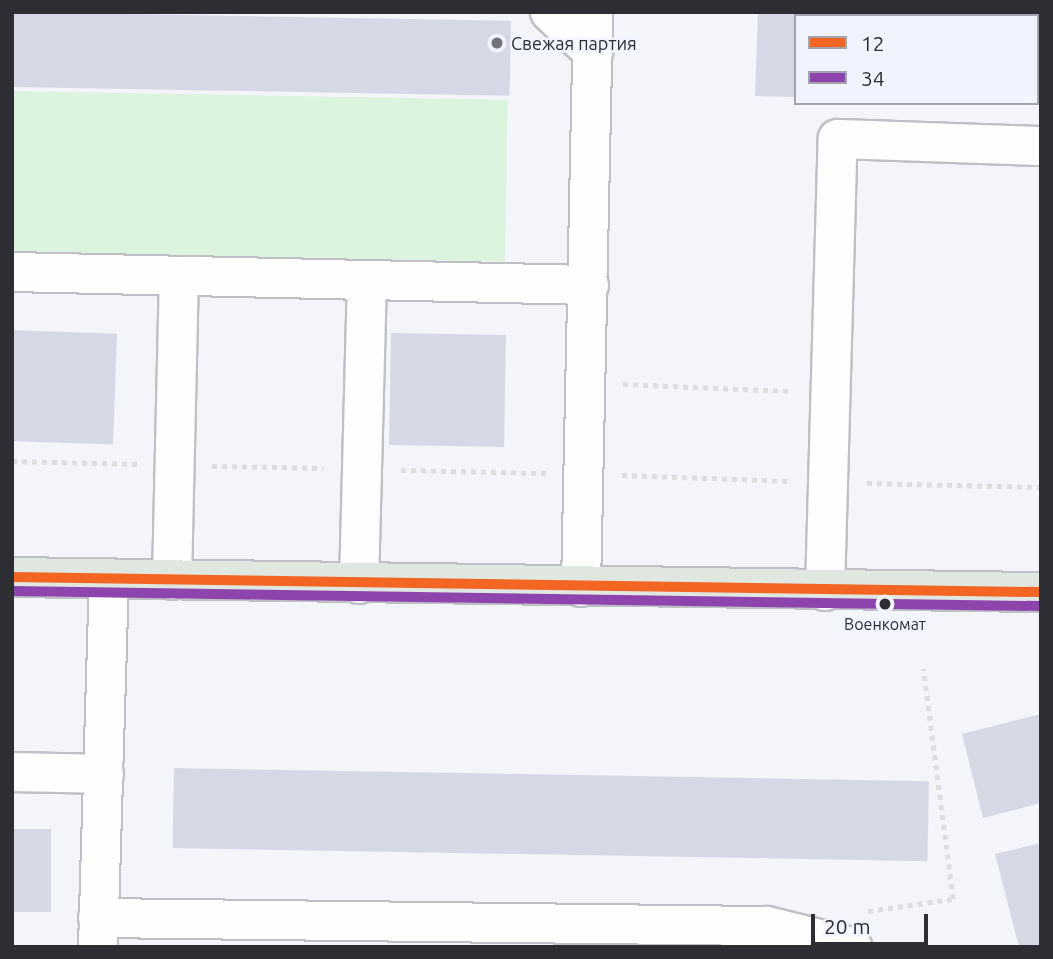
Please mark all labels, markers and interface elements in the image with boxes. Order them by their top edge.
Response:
legend [794,14,1039,105]
text: 12 [861,31,885,55]
place label: Свежая партия [511,32,637,54]
marker: Свежая партия [489,35,505,51]
text: 34 [861,66,885,90]
marker: Военкомат [878,597,892,611]
place label: Военкомат [844,614,926,634]
scale bar [815,900,932,944]
text: 20 m [824,914,871,938]

